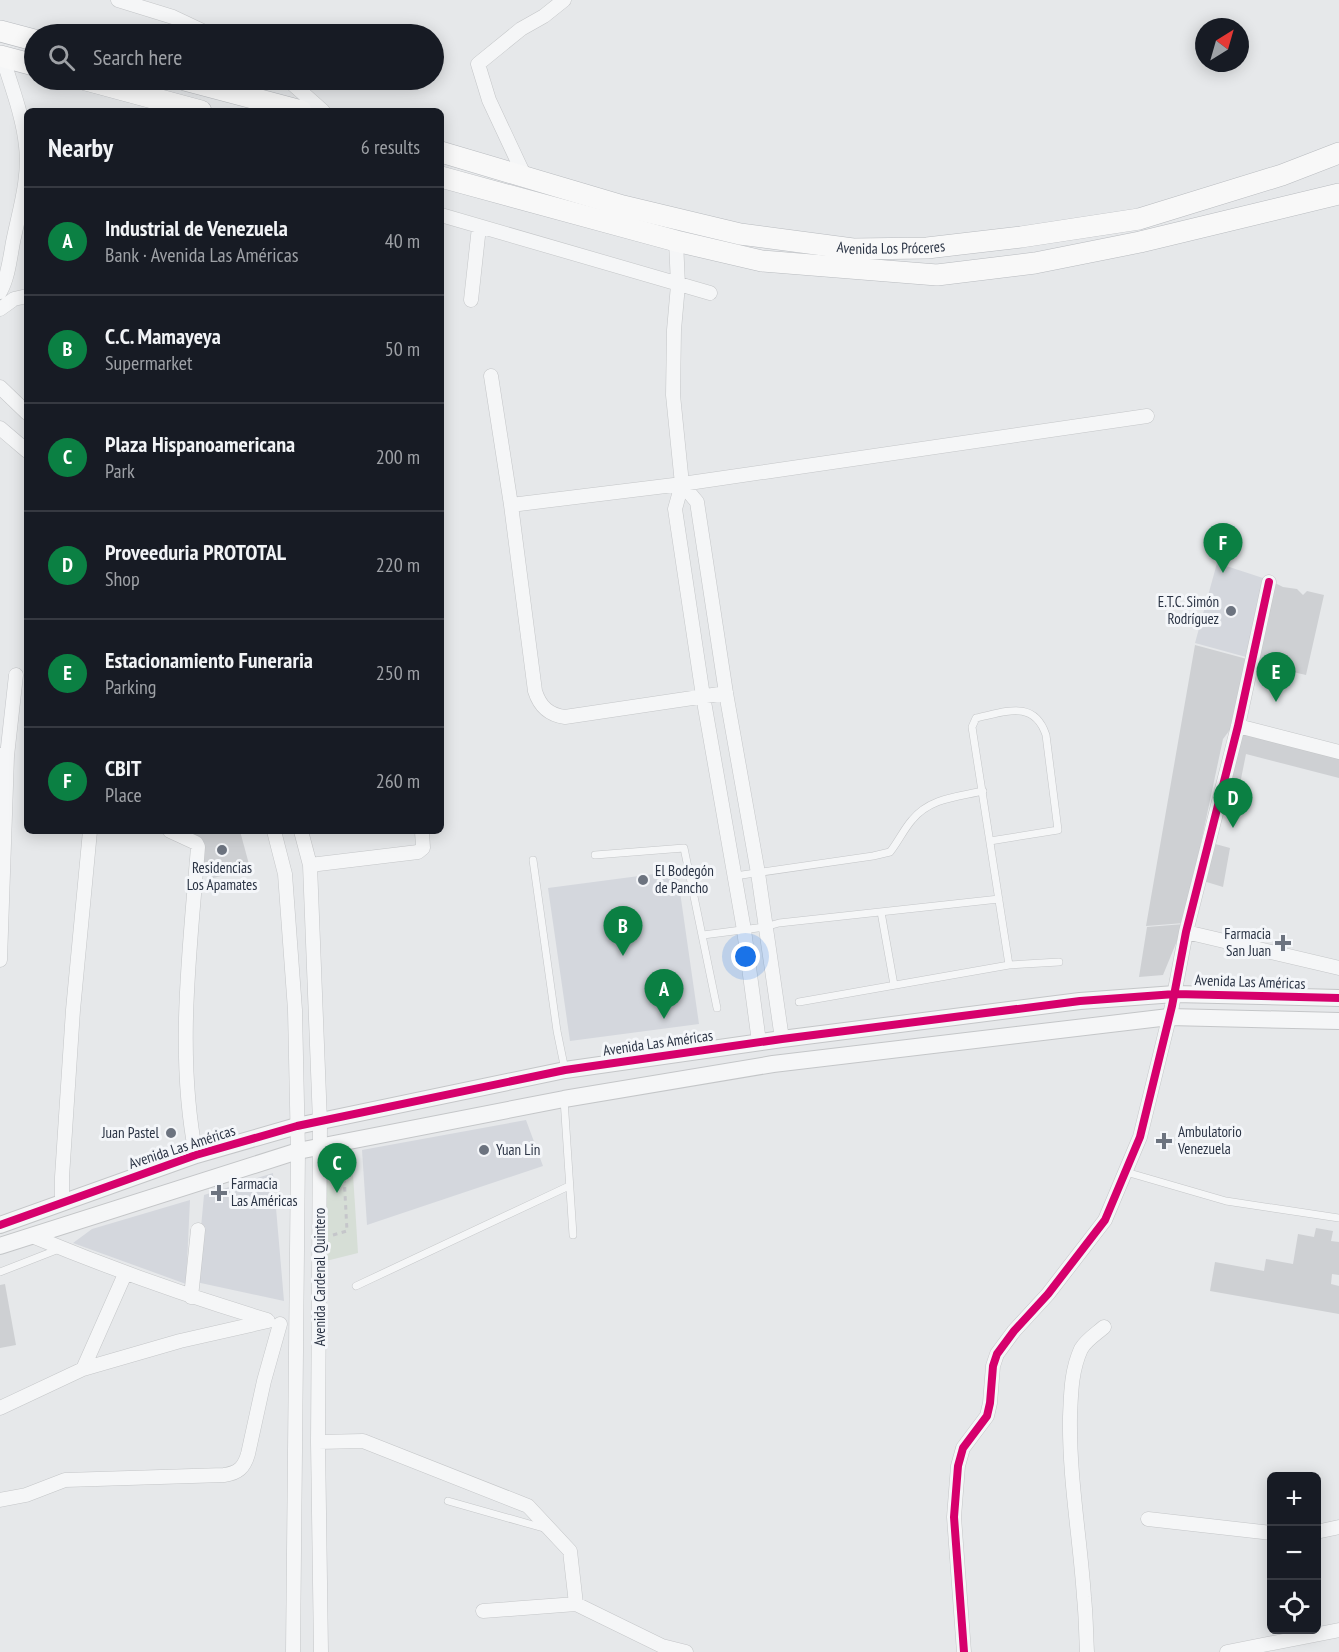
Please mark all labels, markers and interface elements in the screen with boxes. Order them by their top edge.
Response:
north arrow [1195,18,1249,72]
search box [24,24,444,90]
icon: search [45,41,78,74]
text: Search here [93,43,182,71]
text: Nearby [48,131,113,164]
text: 6 results [361,134,420,160]
text: Industrial de Venezuela [105,214,288,242]
text: A [62,228,73,254]
text: 40 m [385,228,420,254]
street label: Avenida Los Próceres [836,236,946,258]
text: Bank · Avenida Las Américas [105,242,298,268]
text: C.C. Mamayeya [105,322,221,350]
text: B [63,336,72,362]
text: 50 m [385,336,420,362]
text: Supermarket [105,350,193,376]
text: Plaza Hispanoamericana [105,430,295,458]
text: C [63,444,72,470]
text: 200 m [376,444,420,470]
text: Park [105,458,135,484]
pin: F [1204,524,1242,573]
text: Proveeduria PROTOTAL [105,538,286,566]
text: D [62,552,73,578]
text: 220 m [376,552,420,578]
text: Shop [105,566,140,592]
place label: E.T.C. Simón Rodríguez [1158,592,1219,628]
marker: E.T.C. Simón Rodríguez [1224,604,1238,618]
text: Estacionamiento Funeraria [105,646,313,674]
pin: E [1256,652,1296,702]
text: E [63,660,72,686]
text: 250 m [376,660,420,686]
text: Parking [105,674,156,700]
text: CBIT [105,754,142,782]
text: F [63,768,72,794]
text: 260 m [376,768,420,794]
pin: D [1214,778,1252,828]
text: Place [105,782,142,808]
marker: Residencias Los Apamates [215,843,229,857]
place label: Residencias Los Apamates [187,858,257,894]
place label: El Bodegón de Pancho [655,861,714,897]
marker: El Bodegón de Pancho [636,873,650,887]
pin: B [604,906,642,956]
place label: Farmacia San Juan [1224,924,1271,960]
marker: Farmacia San Juan [1276,936,1290,950]
your location [731,942,760,971]
pin: A [644,970,684,1019]
street label: Avenida Las Américas [1194,970,1306,993]
street label: Avenida Las Américas [602,1025,714,1060]
street label: Avenida Las Américas [126,1120,237,1173]
place label: Ambulatorio Venezuela [1177,1122,1242,1158]
place label: Juan Pastel [101,1123,160,1142]
marker: Juan Pastel [164,1126,178,1140]
marker: Ambulatorio Venezuela [1155,1132,1173,1150]
place label: Yuan Lin [496,1140,540,1159]
marker: Yuan Lin [477,1143,491,1157]
pin: C [318,1144,356,1193]
place label: Farmacia Las Américas [231,1174,298,1210]
marker: Farmacia Las Américas [212,1186,226,1200]
street label: Avenida Cardenal Quintero [310,1208,329,1346]
map controls [1267,1472,1321,1634]
button: + [1267,1472,1321,1526]
button: − [1267,1526,1321,1580]
button: locate [1267,1580,1321,1634]

